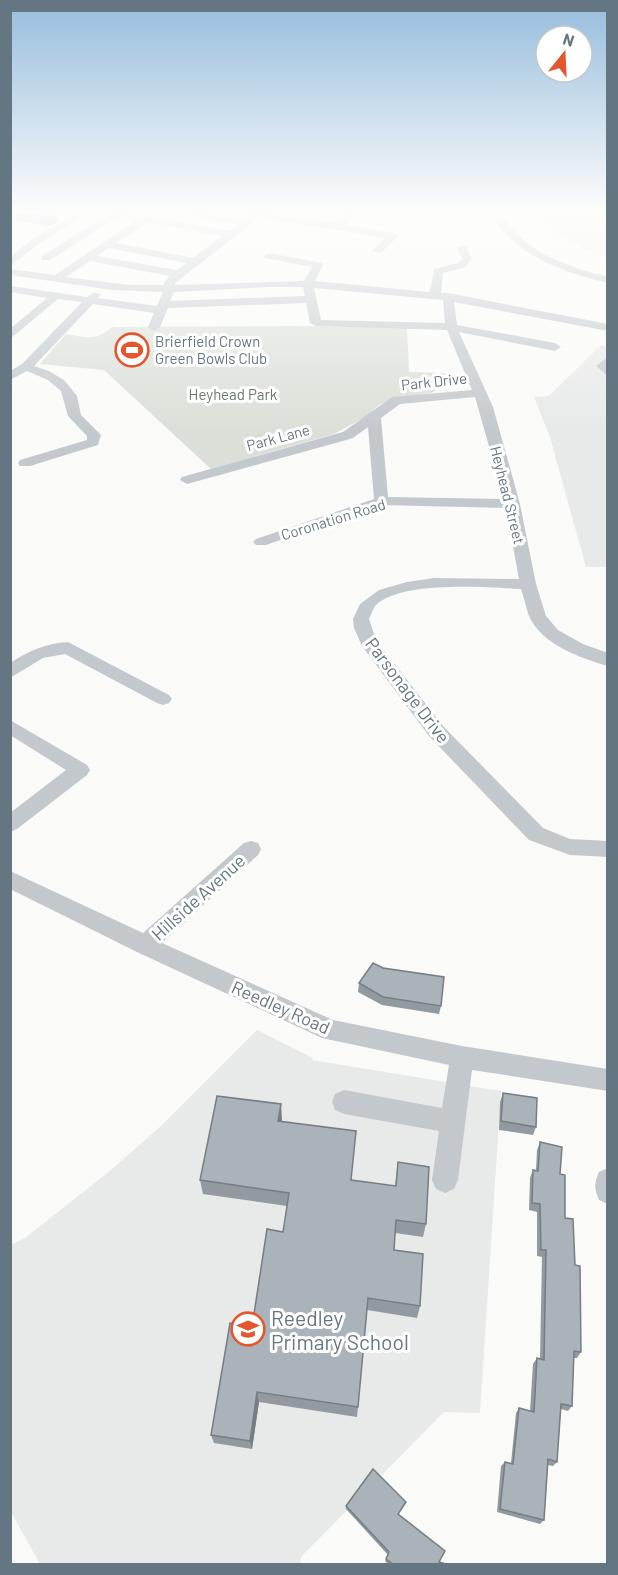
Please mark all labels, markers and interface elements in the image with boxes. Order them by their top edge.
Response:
north arrow [534,24,594,84]
text: N [561,29,577,50]
sports icon: Brierfield Crown Green Bowls Club [114,332,150,368]
place label: Brierfield Crown Green Bowls Club [155,332,267,367]
street label: Park Drive [400,369,468,393]
park label: Heyhead Park [189,385,278,403]
street label: Park Lane [244,420,312,454]
street label: Heyhead Street [487,444,529,546]
street label: Coronation Road [279,495,387,543]
street label: Parsonage Drive [361,633,455,747]
street label: Hillside Avenue [147,849,249,945]
street label: Reedley Road [228,976,334,1038]
place label: Reedley Primary School [271,1305,409,1354]
school or university icon: Reedley Primary School [230,1311,266,1347]

